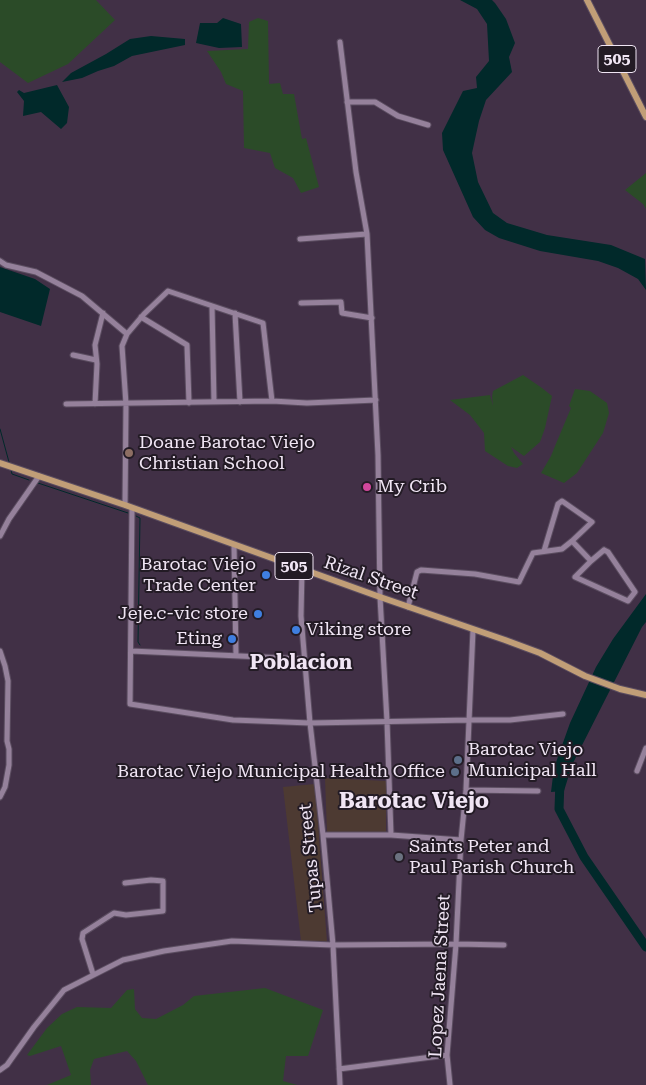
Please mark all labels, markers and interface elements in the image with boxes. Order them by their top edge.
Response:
road number: 505 [598,46,636,72]
place label: Doane Barotac Viejo Christian School [139,432,315,474]
marker: Doane Barotac Viejo Christian School [123,447,135,459]
place label: My Crib [377,476,447,498]
marker: My Crib [361,481,373,493]
road number: 505 [275,552,313,580]
street label: Rizal Street [321,552,421,604]
place label: Barotac Viejo Trade Center [141,554,256,596]
marker: Barotac Viejo Trade Center [260,569,272,581]
place label: Jeje.c-vic store [118,603,248,625]
marker: Jeje.c-vic store [252,608,264,620]
place label: Viking store [306,619,411,641]
marker: Viking store [290,624,302,636]
place label: Eting [176,628,222,650]
marker: Eting [226,633,238,645]
district label: Poblacion [250,651,352,675]
place label: Barotac Viejo Municipal Hall [468,739,597,782]
marker: Barotac Viejo Municipal Hall [452,754,464,766]
place label: Barotac Viejo Municipal Health Office [117,761,445,783]
marker: Barotac Viejo Municipal Health Office [449,766,461,778]
district label: Barotac Viejo [339,789,489,815]
street label: Tupas Street [295,803,327,913]
place label: Saints Peter and Paul Parish Church [409,836,574,879]
marker: Saints Peter and Paul Parish Church [393,851,405,863]
street label: Lopez Jaena Street [425,894,455,1058]

